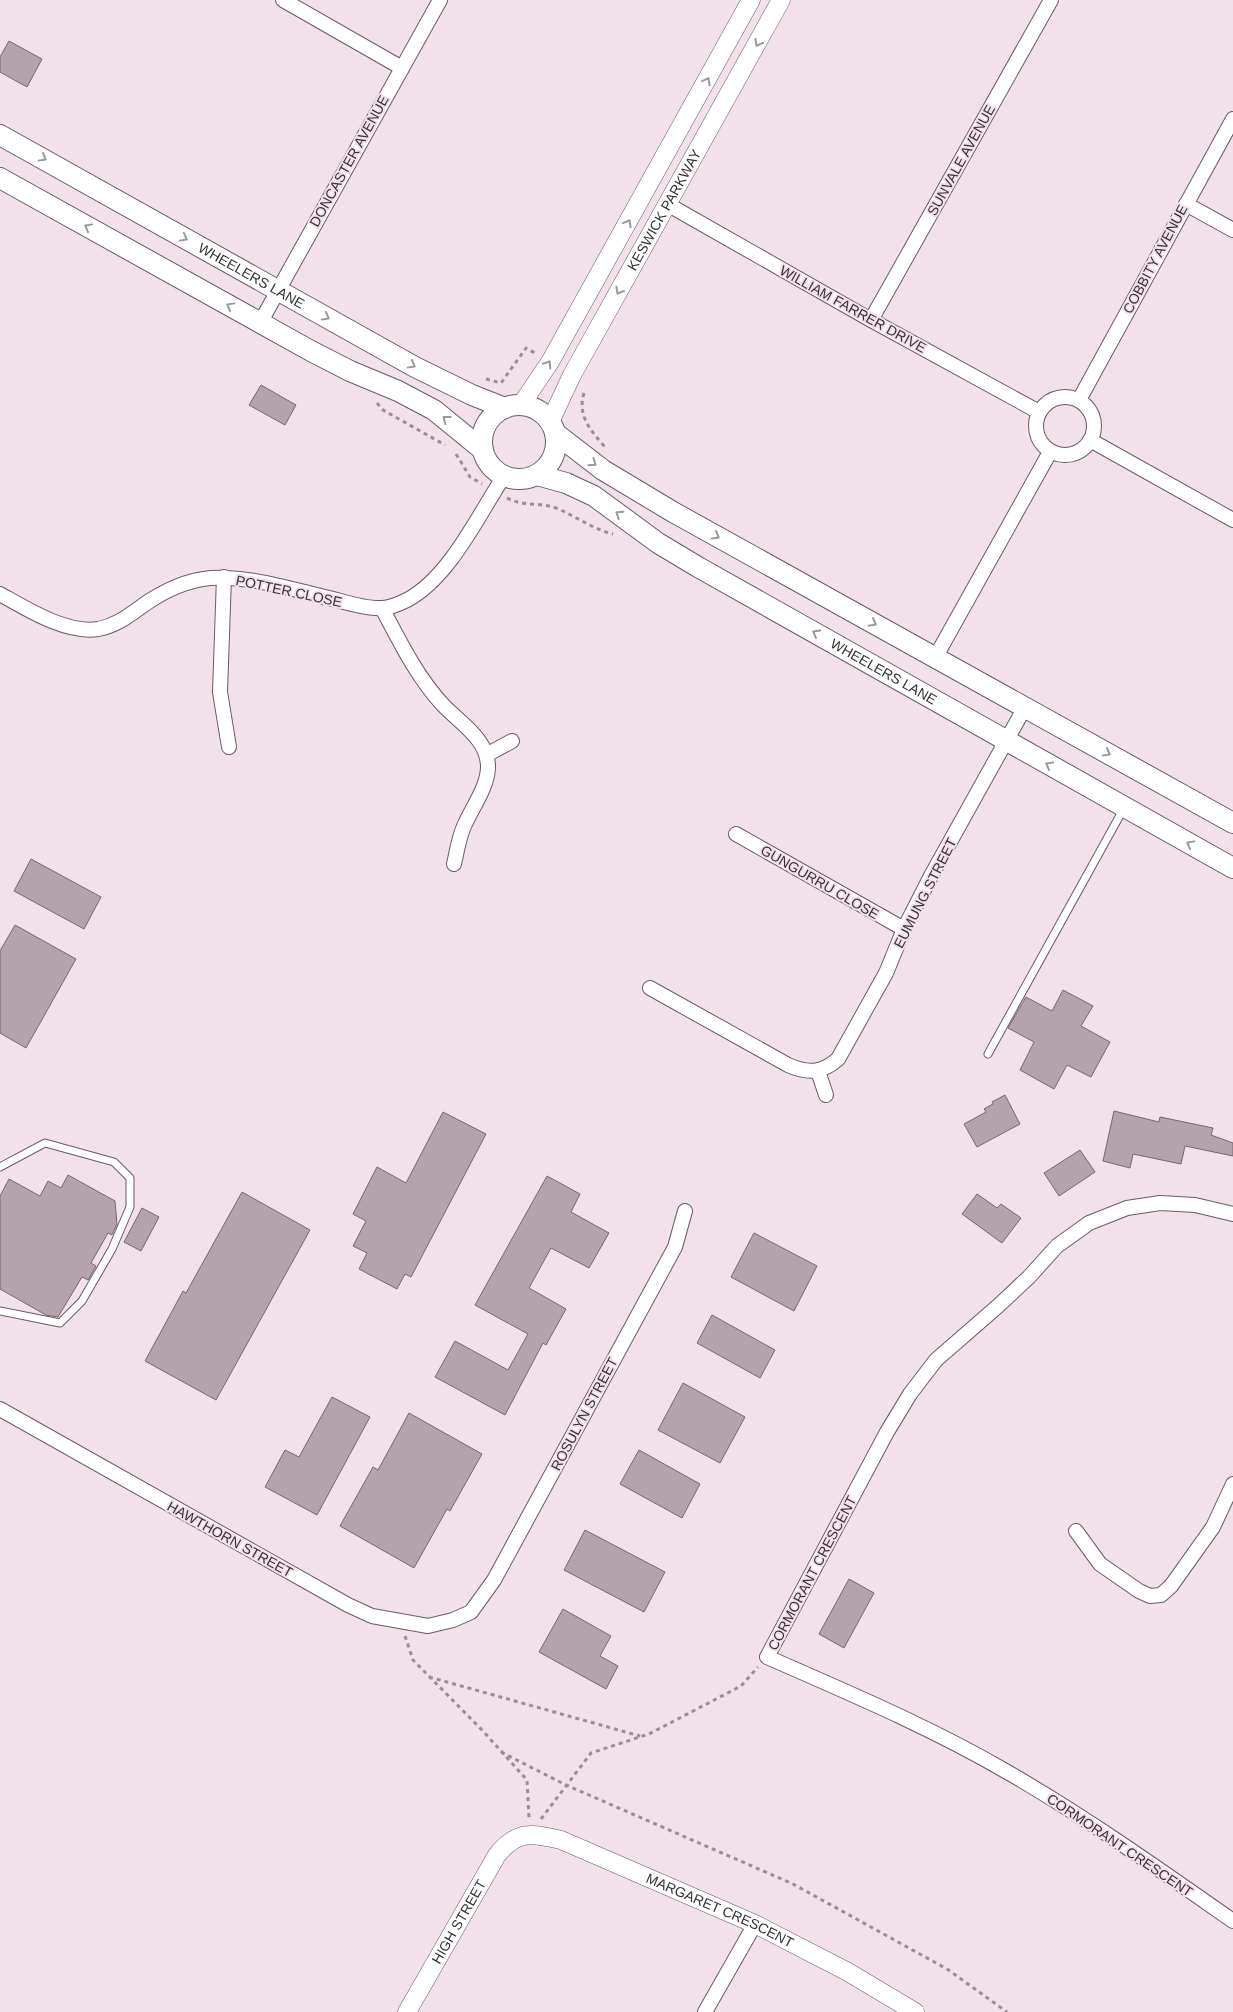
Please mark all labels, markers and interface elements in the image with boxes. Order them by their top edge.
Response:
one-way arrow [754,37,764,46]
one-way arrow [700,77,710,86]
street label: DONCASTER AVENUE [306,93,392,229]
street label: SUNVALE AVENUE [924,102,998,218]
street label: KESWICK PARKWAY [624,146,704,273]
one-way arrow [37,152,46,162]
street label: COBBITY AVENUE [1120,202,1190,316]
one-way arrow [621,219,631,228]
one-way arrow [84,223,93,233]
one-way arrow [179,231,188,241]
street label: WHEELERS LANE [195,239,307,312]
street label: WILLIAM FARRER DRIVE [777,262,929,356]
one-way arrow [615,286,625,295]
one-way arrow [226,303,235,313]
one-way arrow [321,311,330,321]
one-way arrow [407,359,416,369]
one-way arrow [542,361,551,370]
one-way arrow [442,416,451,425]
one-way arrow [588,457,597,466]
one-way arrow [615,511,625,520]
one-way arrow [710,529,719,539]
street label: POTTER CLOSE [234,572,344,610]
one-way arrow [868,617,877,627]
one-way arrow [812,630,821,640]
street label: WHEELERS LANE [828,635,939,708]
one-way arrow [1102,747,1111,757]
one-way arrow [1045,761,1054,771]
street label: EUMUNG STREET [890,835,960,951]
one-way arrow [1187,841,1196,851]
street label: GUNGURRU CLOSE [758,842,882,922]
street label: ROSULYN STREET [547,1354,621,1473]
street label: CORMORANT CRESCENT [764,1493,860,1653]
street label: HAWTHORN STREET [164,1498,296,1580]
street label: CORMORANT CRESCENT [1044,1790,1196,1900]
street label: MARGARET CRESCENT [644,1870,797,1951]
street label: HIGH STREET [428,1877,489,1967]

